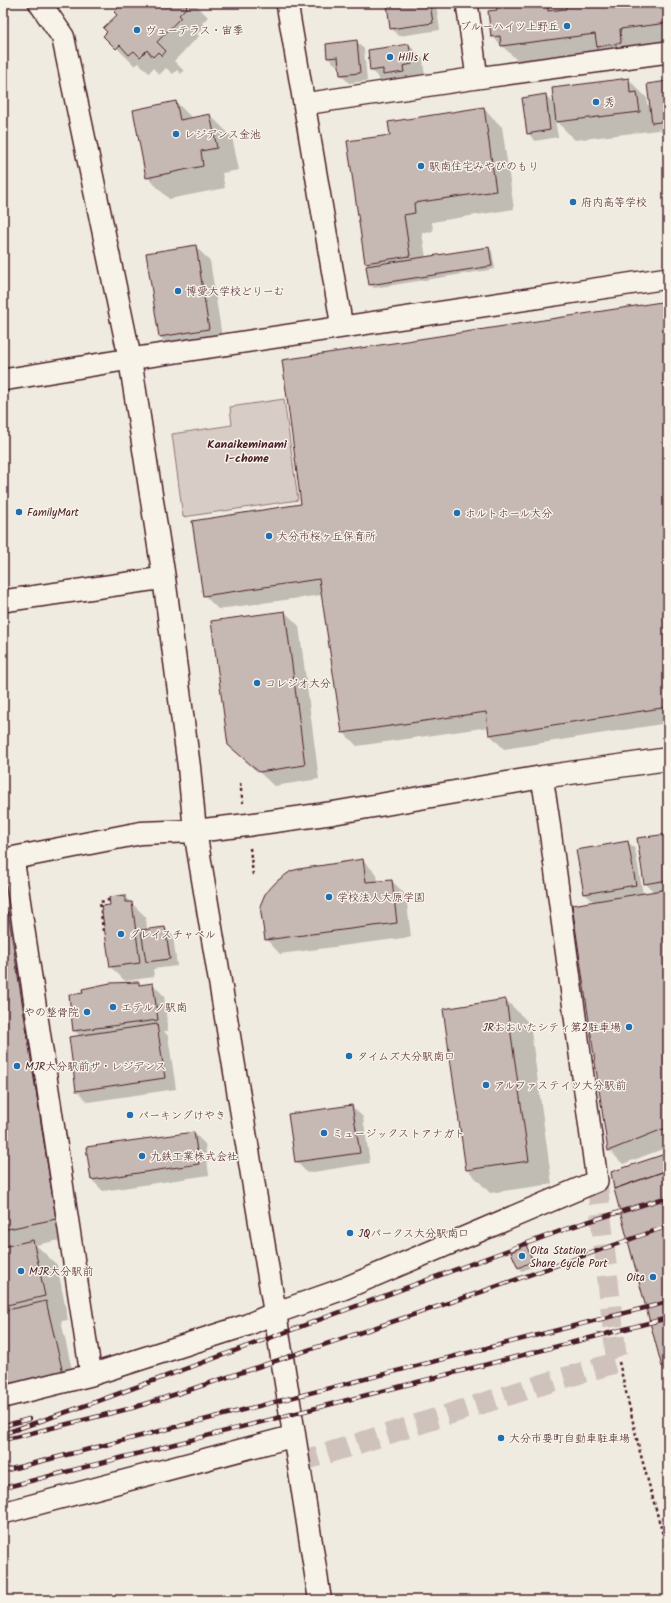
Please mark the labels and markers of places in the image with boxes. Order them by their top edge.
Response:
place label: ブルーハイツ上野丘 [460,18,559,36]
marker: ブルーハイツ上野丘 [562,21,572,31]
place label: ヴューテラス・宙季 [145,22,244,40]
marker: ヴューテラス・宙季 [132,25,142,35]
place label: Hills K [398,49,429,67]
marker: Hills K [385,52,395,62]
place label: 秀 [604,94,615,112]
marker: 秀 [591,97,601,107]
place label: レジデンス金池 [184,126,261,144]
marker: レジデンス金池 [171,129,181,139]
place label: 駅南住宅みやびのもり [429,158,539,176]
marker: 駅南住宅みやびのもり [416,161,426,171]
place label: 府内高等学校 [581,194,647,212]
marker: 府内高等学校 [568,197,578,207]
place label: 博愛大学校どりーむ [186,283,285,301]
marker: 博愛大学校どりーむ [173,286,183,296]
place label: FamilyMart [27,504,80,522]
place label: ホルトホール大分 [465,505,552,523]
marker: FamilyMart [14,507,24,517]
marker: ホルトホール大分 [452,508,462,518]
place label: 大分市桜ヶ丘保育所 [277,528,376,546]
marker: 大分市桜ヶ丘保育所 [264,531,274,541]
place label: コレジオ大分 [265,675,331,693]
marker: コレジオ大分 [252,678,262,688]
place label: 学校法人大原学園 [337,889,425,907]
marker: 学校法人大原学園 [324,892,334,902]
place label: グレイスチャペル [129,926,216,944]
marker: グレイスチャペル [116,929,126,939]
place label: エテルノ駅南 [121,999,187,1017]
marker: エテルノ駅南 [108,1002,118,1012]
place label: やの整骨院 [24,1004,79,1022]
marker: やの整骨院 [82,1007,92,1017]
place label: JRおおいたシティ第2駐車場 [482,1019,621,1037]
marker: JRおおいたシティ第2駐車場 [624,1022,634,1032]
place label: タイムズ大分駅南口 [357,1048,455,1066]
marker: タイムズ大分駅南口 [344,1051,354,1061]
place label: MJR大分駅前ザ・レジデンス [25,1058,166,1076]
marker: MJR大分駅前ザ・レジデンス [12,1061,22,1071]
place label: アルファステイツ大分駅前 [494,1077,626,1095]
marker: アルファステイツ大分駅前 [481,1080,491,1090]
place label: パーキングけやき [138,1107,226,1125]
marker: パーキングけやき [125,1110,135,1120]
place label: ミュージックストアナガト [332,1125,465,1143]
marker: ミュージックストアナガト [319,1128,329,1138]
place label: 九鉄工業株式会社 [150,1148,238,1166]
marker: 九鉄工業株式会社 [137,1151,147,1161]
place label: JQパークス大分駅南口 [358,1225,469,1243]
marker: JQパークス大分駅南口 [345,1228,355,1238]
place label: Oita Station Share Cycle Port [530,1242,608,1273]
marker: Oita Station Share Cycle Port [517,1251,527,1261]
place label: MJR大分駅前 [29,1263,93,1281]
marker: MJR大分駅前 [16,1266,26,1276]
place label: Oita [626,1269,645,1287]
marker: Oita [648,1272,658,1282]
place label: 大分市要町自動車駐車場 [509,1430,630,1448]
marker: 大分市要町自動車駐車場 [496,1433,506,1443]

